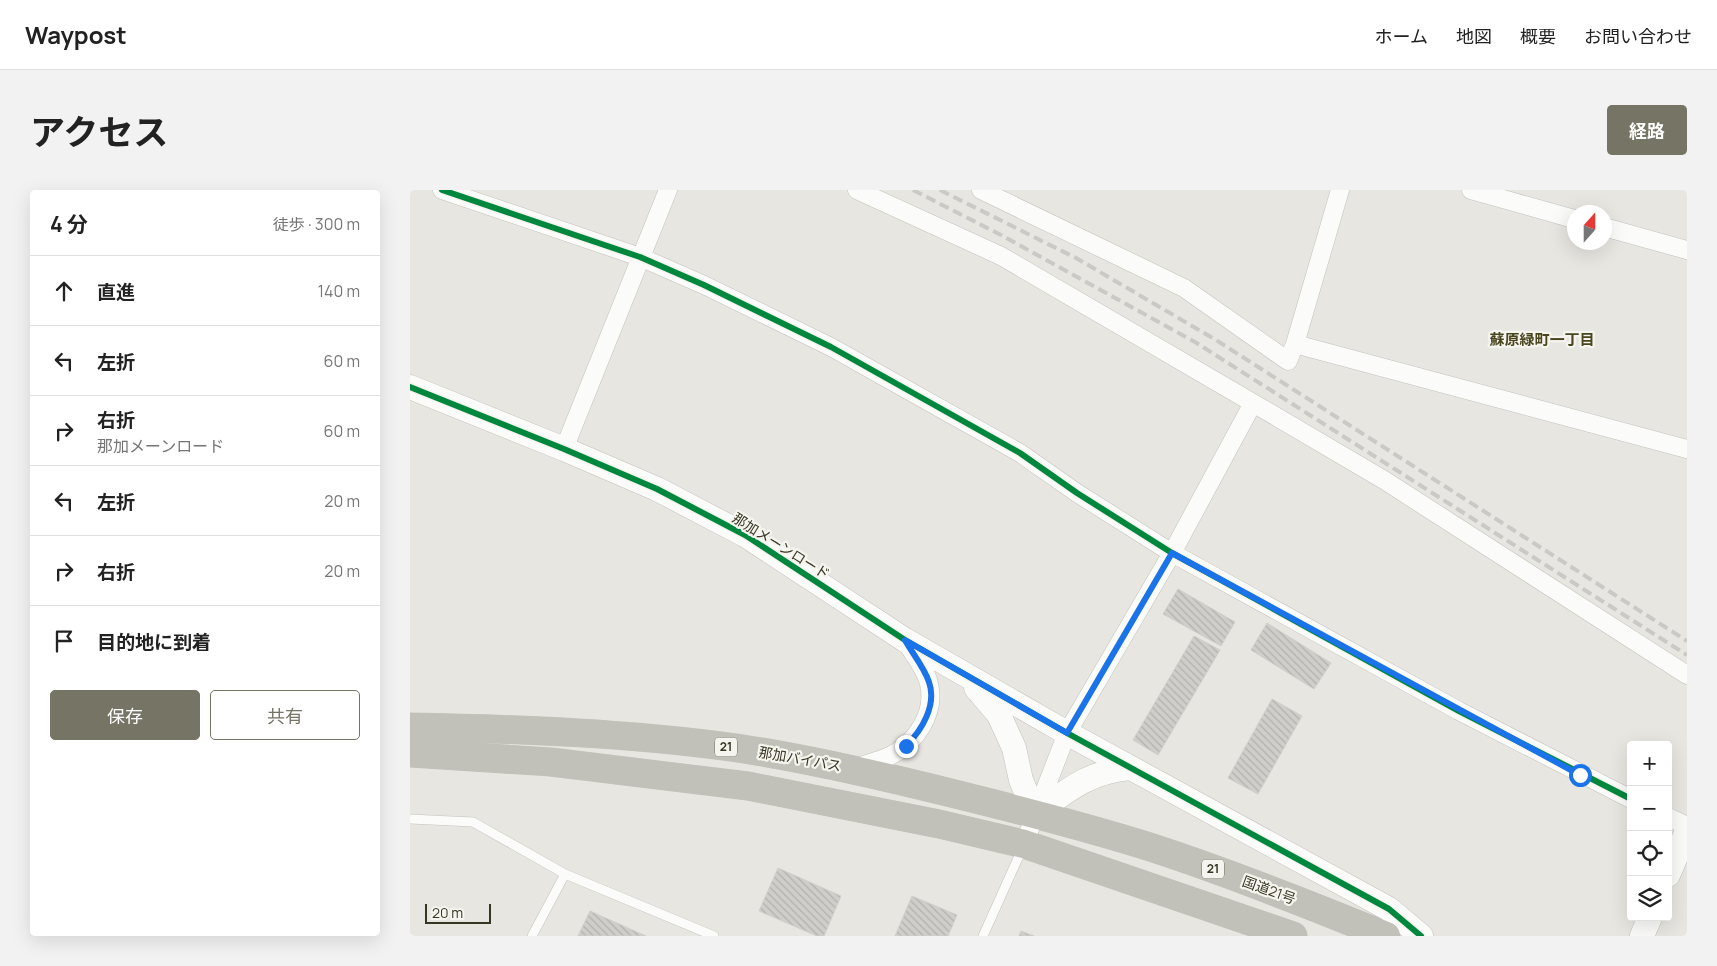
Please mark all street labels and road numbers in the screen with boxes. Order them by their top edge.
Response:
street label: 那加メーンロード [729,508,833,583]
road number: 21 [715,738,737,756]
street label: 那加バイパス [757,742,843,775]
road number: 21 [1202,860,1224,879]
street label: 国道21号 [1240,871,1298,908]

